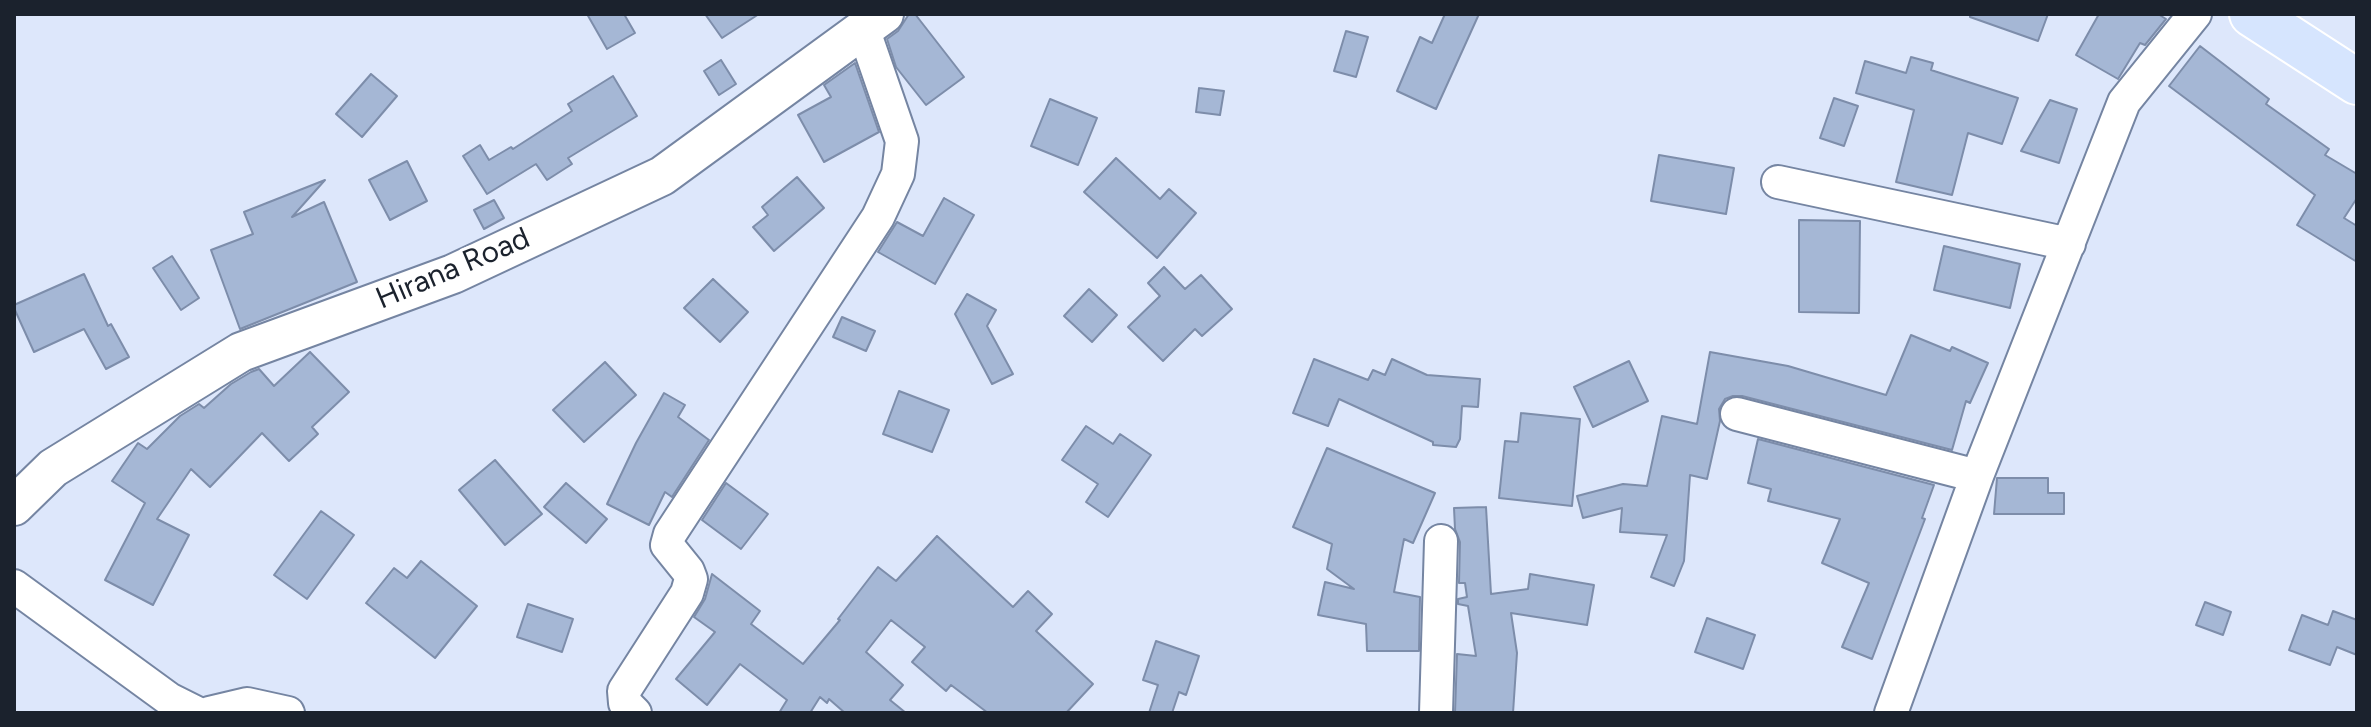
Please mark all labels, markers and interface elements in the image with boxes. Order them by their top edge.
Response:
street label: Hirana Road [371,221,535,317]

